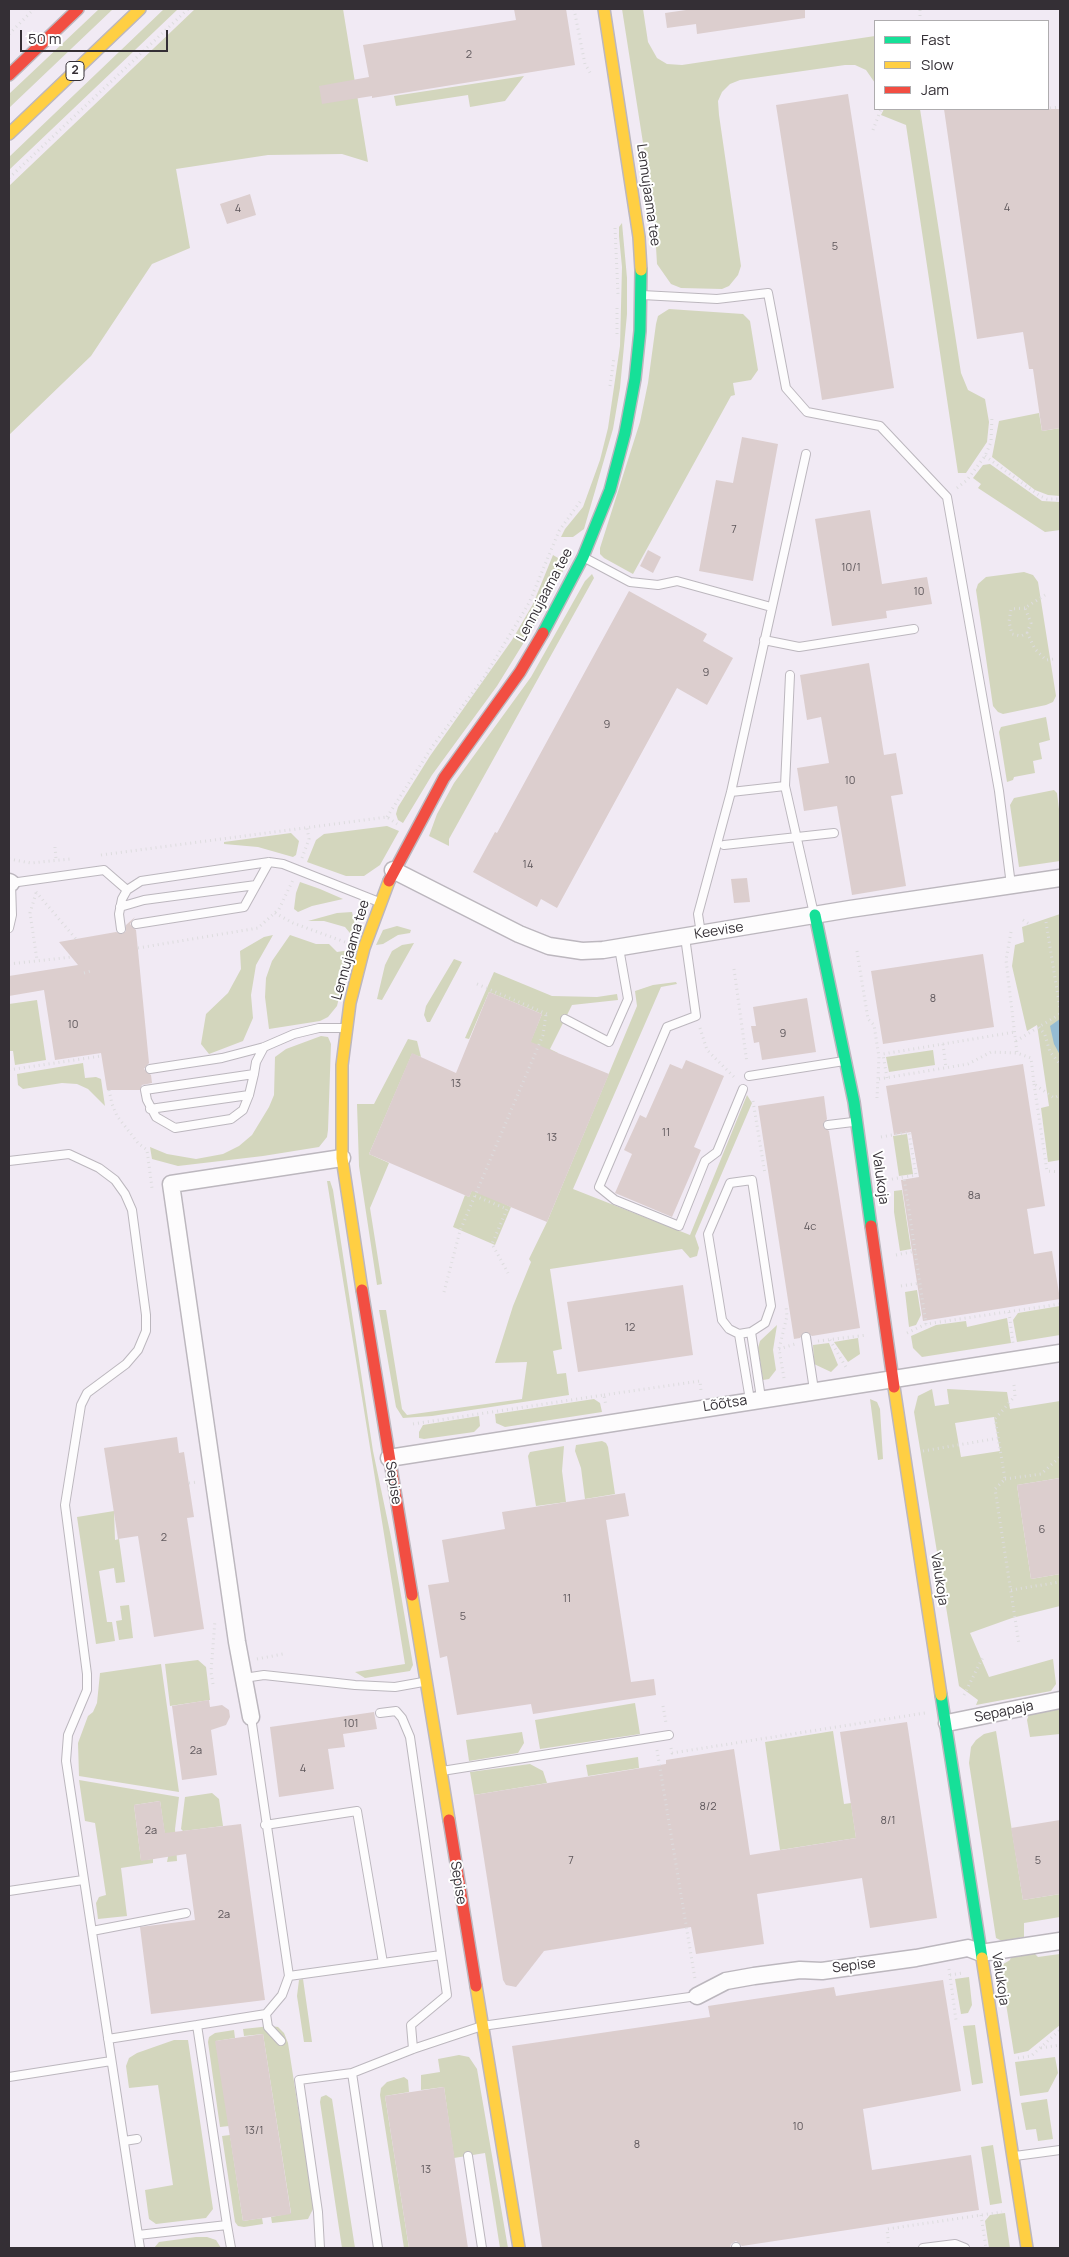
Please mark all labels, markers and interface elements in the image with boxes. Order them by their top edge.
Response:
scale bar [22,20,170,52]
legend [874,20,1049,110]
text: 50 m [28,28,62,49]
text: Fast [921,29,950,50]
house number: 2 [466,48,472,62]
text: Slow [921,54,954,75]
road number: 2 [66,61,84,80]
text: Jam [921,79,949,100]
street label: Lennujaama tee [632,143,664,247]
house number: 4 [1004,201,1010,215]
house number: 4 [235,202,241,216]
house number: 5 [832,240,838,254]
house number: 7 [731,523,737,537]
street label: Lennujaama tee [513,545,577,645]
house number: 10/1 [841,561,861,575]
house number: 10 [914,585,924,599]
house number: 9 [703,666,709,680]
house number: 9 [604,718,610,732]
house number: 10 [845,774,855,788]
house number: 14 [523,858,533,872]
street label: Lennujaama tee [329,898,373,1002]
street label: Keevise [693,919,745,943]
house number: 8 [930,992,936,1006]
house number: 10 [68,1018,78,1032]
house number: 9 [780,1027,786,1041]
house number: 13 [451,1077,461,1091]
house number: 11 [662,1126,670,1140]
house number: 13 [547,1131,557,1145]
street label: Valukoja [868,1150,892,1206]
house number: 8a [968,1189,980,1203]
house number: 4c [804,1220,816,1234]
house number: 12 [625,1321,635,1335]
street label: Lõõtsa [702,1392,748,1416]
street label: Sepise [381,1460,405,1506]
house number: 6 [1039,1523,1045,1537]
house number: 2 [161,1531,167,1545]
street label: Valukoja [927,1551,951,1607]
house number: 11 [563,1592,571,1606]
house number: 5 [460,1610,466,1624]
street label: Sepapaja [973,1698,1035,1726]
house number: 101 [343,1717,359,1731]
house number: 2a [190,1744,202,1758]
house number: 4 [300,1762,306,1776]
house number: 8/2 [700,1800,716,1814]
house number: 8/1 [881,1814,895,1828]
house number: 2a [145,1824,157,1838]
house number: 7 [568,1854,574,1868]
house number: 5 [1035,1854,1041,1868]
street label: Sepise [446,1860,470,1906]
house number: 2a [218,1908,230,1922]
street label: Valukoja [988,1951,1012,2007]
street label: Sepise [831,1955,877,1977]
house number: 10 [793,2120,803,2134]
house number: 13/1 [245,2124,263,2138]
house number: 8 [634,2138,640,2152]
house number: 13 [421,2163,431,2177]

